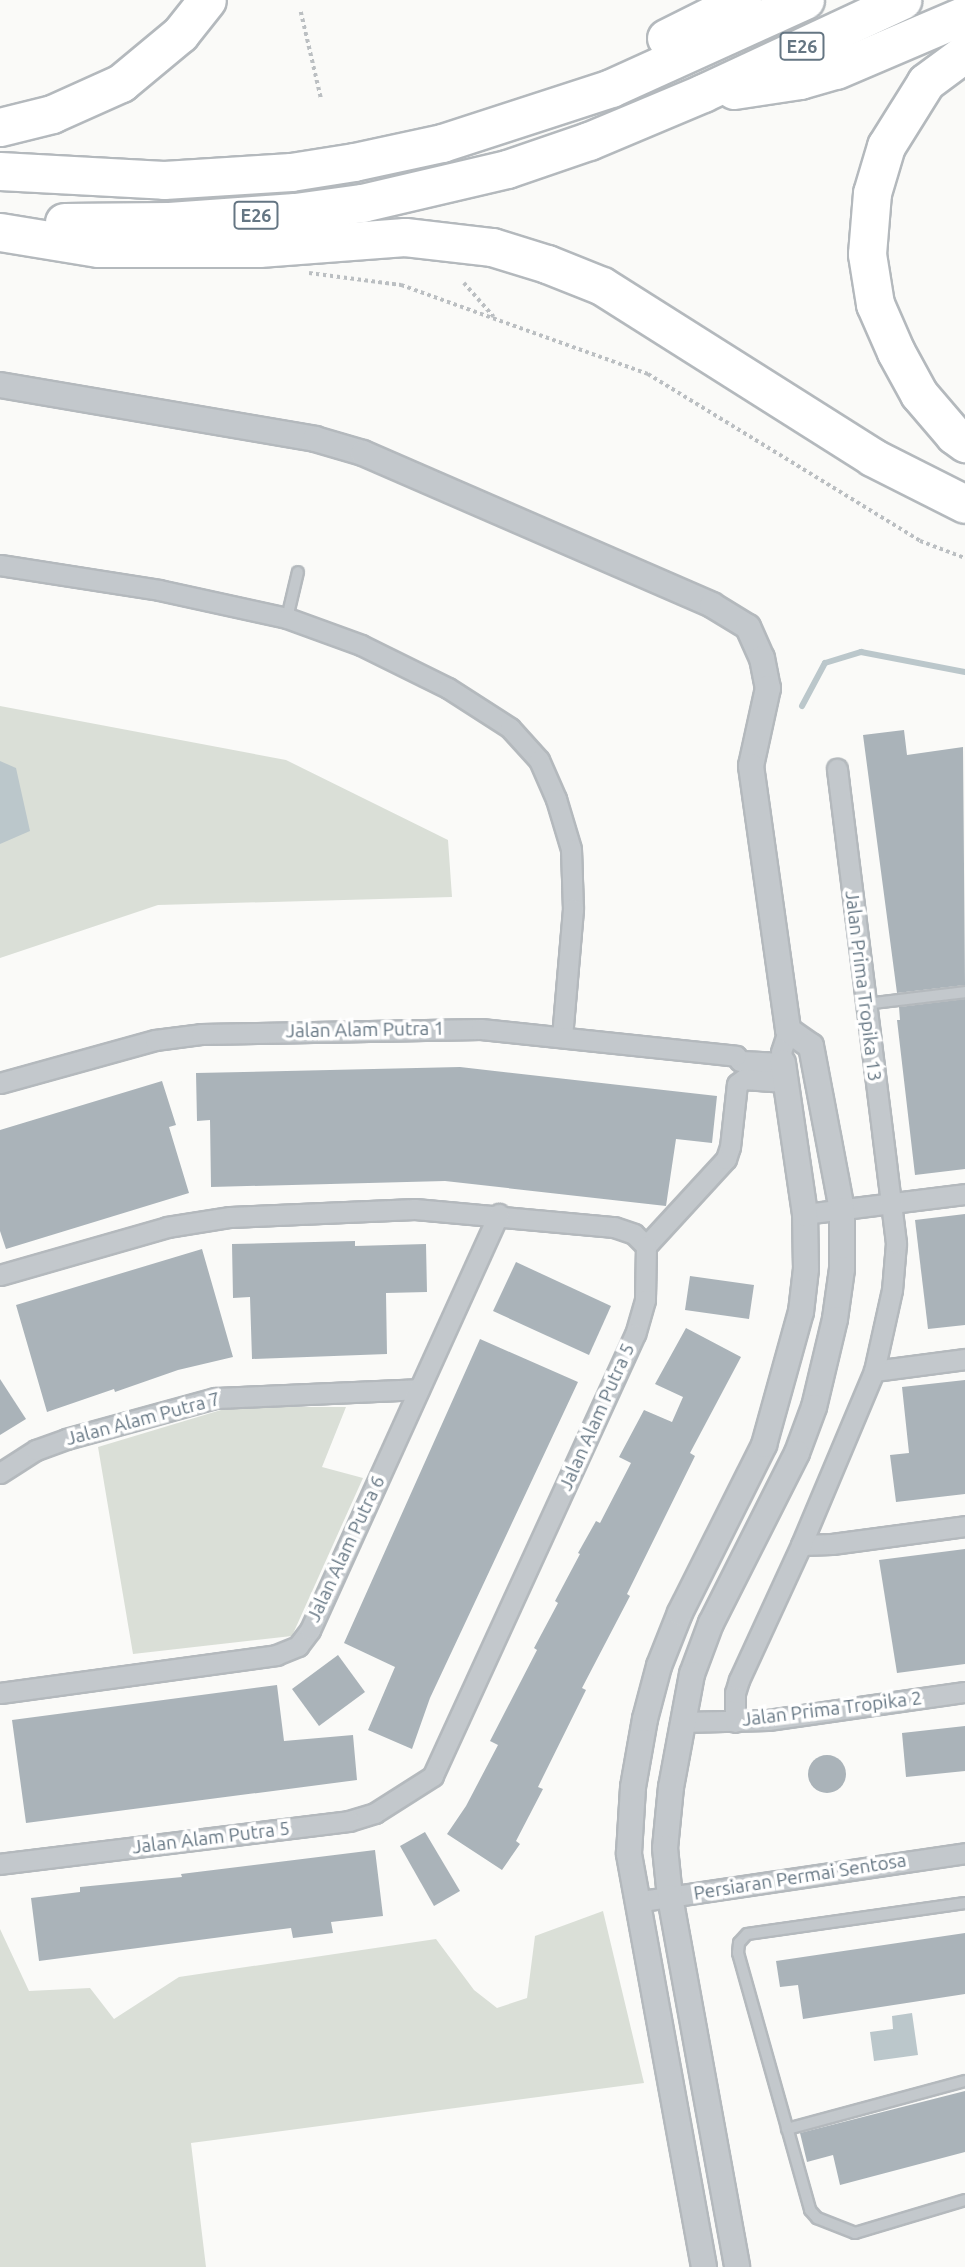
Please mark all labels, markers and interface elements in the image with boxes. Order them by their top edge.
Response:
road number: E26 [779,32,825,60]
road number: E26 [233,200,279,230]
street label: Jalan Prima Tropika 13 [840,889,886,1083]
street label: Jalan Alam Putra 1 [285,1017,445,1043]
street label: Jalan Alam Putra 5 [554,1340,640,1494]
street label: Jalan Alam Putra 7 [63,1387,223,1451]
street label: Jalan Alam Putra 6 [302,1472,390,1626]
street label: Jalan Prima Tropika 2 [741,1687,923,1731]
street label: Jalan Alam Putra 5 [131,1817,291,1859]
street label: Persiaran Permai Sentosa [692,1849,908,1905]

